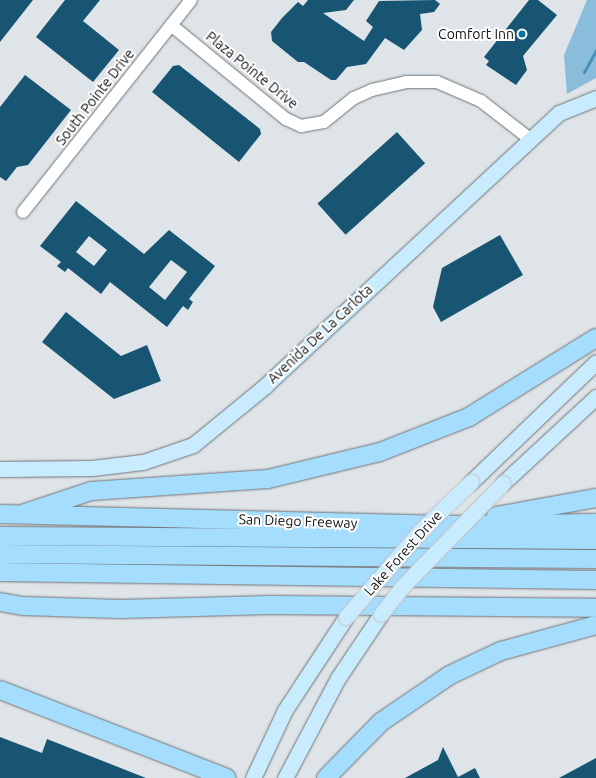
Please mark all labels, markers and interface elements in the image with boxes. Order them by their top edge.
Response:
place label: Comfort Inn [438,26,514,42]
street label: Plaza Pointe Drive [203,28,301,112]
marker: Comfort Inn [517,29,527,39]
street label: South Pointe Drive [52,46,138,148]
street label: Avenida De La Carlota [264,281,376,387]
street label: Lake Forest Drive [360,507,446,599]
street label: San Diego Freeway [238,511,358,531]

